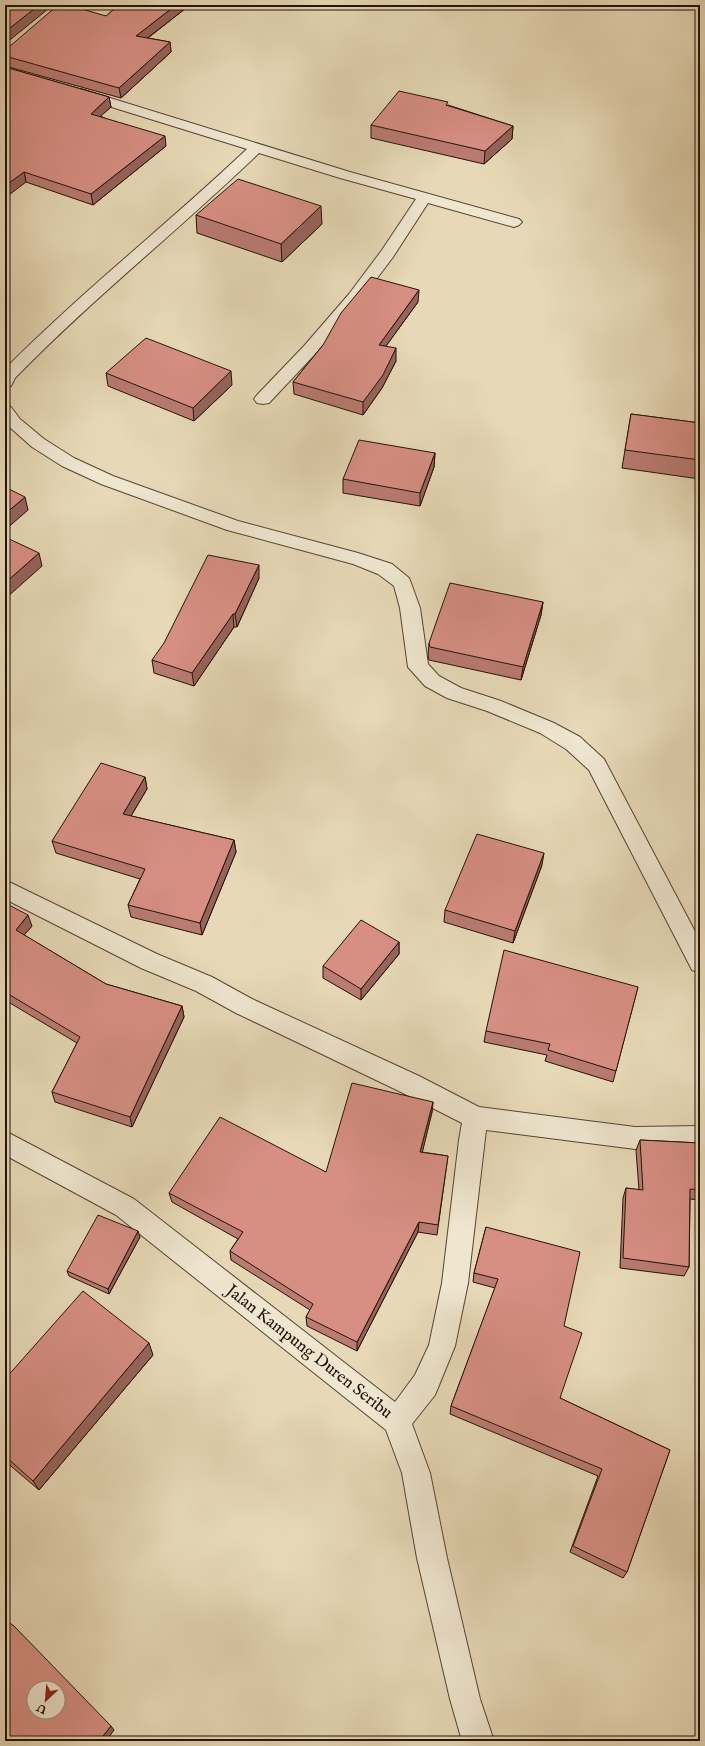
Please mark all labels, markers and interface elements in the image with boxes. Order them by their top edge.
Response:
street label: Jalan Kampung Duren Seribu [220,1279,397,1424]
north arrow [26,1680,66,1720]
text: U [34,1699,50,1717]

